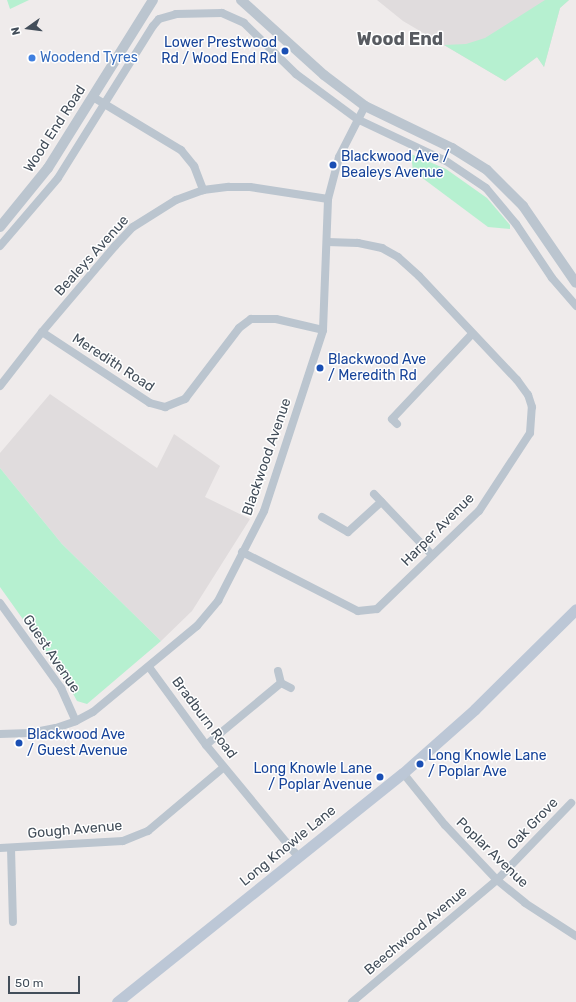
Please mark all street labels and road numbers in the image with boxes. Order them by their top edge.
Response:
street label: Wood End Road [21,82,89,176]
street label: Bealeys Avenue [51,212,133,300]
street label: Meredith Road [69,330,157,396]
street label: Blackwood Avenue [239,396,295,518]
street label: Harper Avenue [398,490,478,570]
street label: Guest Avenue [19,612,83,696]
street label: Bradburn Road [168,674,240,762]
street label: Oak Grove [504,795,562,853]
street label: Long Knowle Lane [237,802,339,890]
street label: Poplar Avenue [452,814,532,892]
street label: Gough Avenue [27,817,123,843]
street label: Beechwood Avenue [361,883,471,979]

